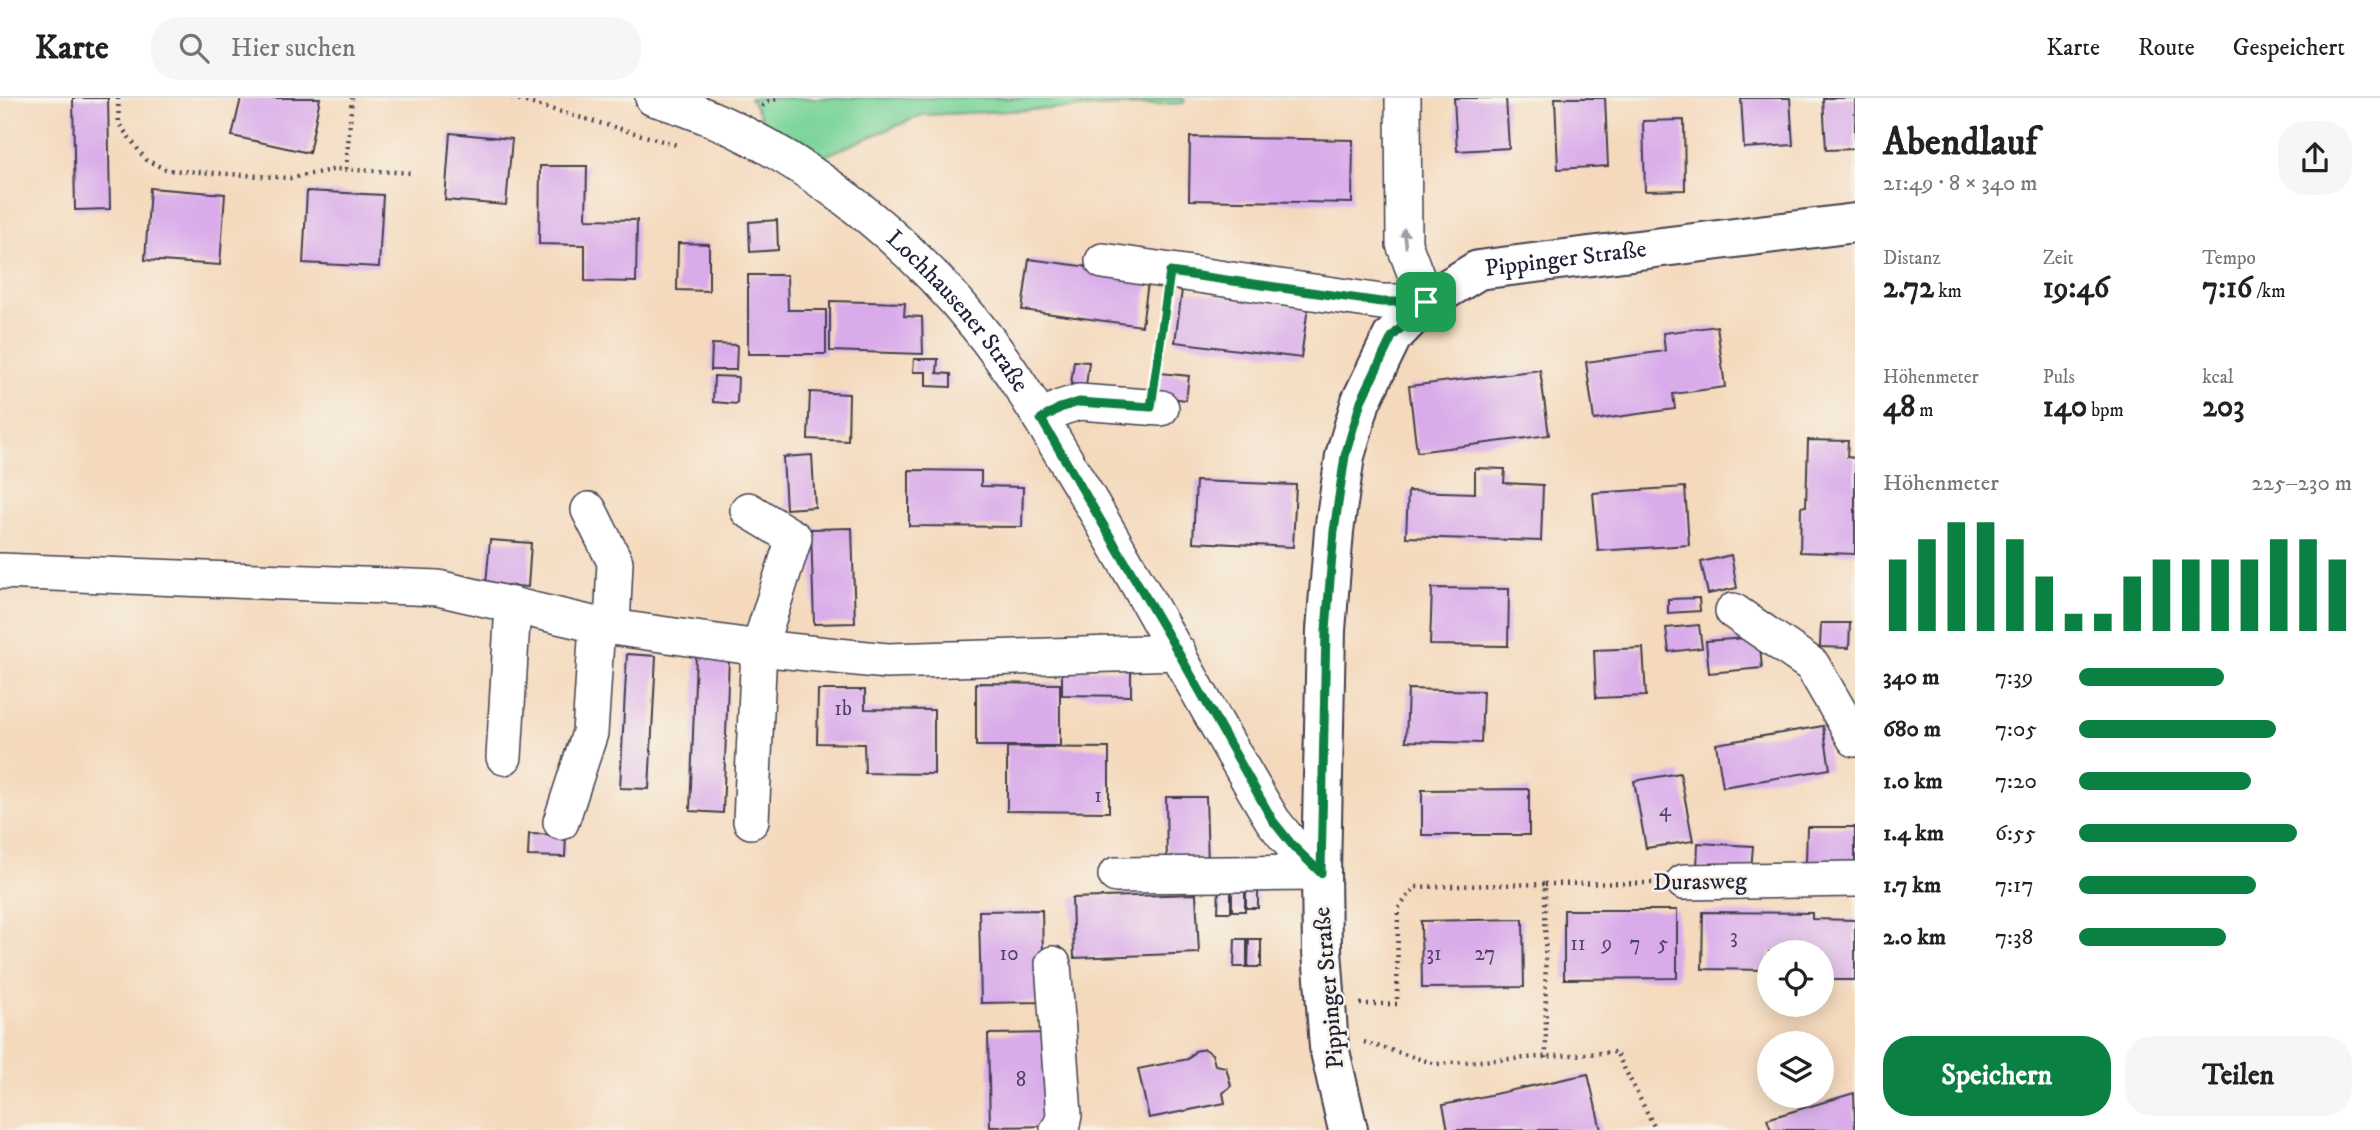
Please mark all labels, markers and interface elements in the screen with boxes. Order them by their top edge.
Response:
search box [151,17,641,80]
text: Karte [35,28,109,69]
icon: search [175,29,213,67]
text: Hier suchen [231,32,356,65]
text: Karte [2046,33,2100,63]
text: Route [2138,33,2195,63]
text: Gespeichert [2233,33,2345,63]
text: Abendlauf [1883,119,2037,167]
button: share [2278,121,2352,195]
text: 21:49 · 8 × 340 m [1883,169,2038,198]
street label: Lochhausener Straße [880,224,1035,398]
one-way arrow [1399,227,1410,249]
street label: Pippinger Straße [1483,234,1648,284]
text: Distanz [1883,247,1941,270]
text: Zeit [2043,247,2074,270]
text: Tempo [2202,247,2256,270]
text: 2.72 [1883,270,1934,307]
text: 19:46 [2043,270,2109,307]
text: 7:16 [2202,270,2252,307]
pin [1396,272,1456,332]
text: km [1934,280,1962,303]
text: /km [2252,280,2285,303]
icon: arrive [1407,283,1445,321]
text: Höhenmeter [1883,366,1979,389]
text: Puls [2043,366,2075,389]
text: kcal [2202,366,2234,389]
text: 48 [1883,389,1915,426]
text: 140 [2043,389,2087,426]
text: 203 [2202,389,2244,426]
text: m [1915,399,1934,422]
text: bpm [2087,399,2124,422]
text: Höhenmeter [1883,469,1999,498]
text: 225–230 m [2252,469,2352,498]
text: 340 m [1883,663,1939,692]
text: 7:39 [1995,663,2033,692]
house number: 1b [834,696,852,722]
text: 680 m [1883,715,1941,744]
text: 7:05 [1995,715,2037,744]
text: 1.0 km [1883,767,1943,796]
text: 7:20 [1995,767,2037,796]
house number: 1 [1094,783,1102,809]
house number: 4 [1659,797,1672,823]
text: 1.4 km [1883,819,1944,848]
text: 6:55 [1995,819,2036,848]
street label: Durasweg [1653,866,1747,898]
text: 1.7 km [1883,871,1941,900]
text: 7:17 [1995,871,2034,900]
street label: Pippinger Straße [1307,906,1351,1070]
text: 2.0 km [1883,923,1946,952]
text: 7:38 [1995,923,2033,952]
house number: 3 [1730,924,1738,950]
house number: 11 [1570,931,1586,957]
house number: 9 [1601,931,1612,957]
house number: 7 [1629,931,1641,957]
house number: 5 [1658,931,1668,957]
map controls [1757,940,1834,1108]
button: locate [1757,940,1834,1017]
house number: 10 [1000,941,1018,967]
house number: 31 [1426,941,1442,967]
house number: 27 [1475,941,1495,967]
button: layers [1757,1031,1834,1108]
button: Speichern [1883,1036,2111,1116]
button: Teilen [2125,1036,2352,1116]
house number: 8 [1016,1067,1026,1093]

